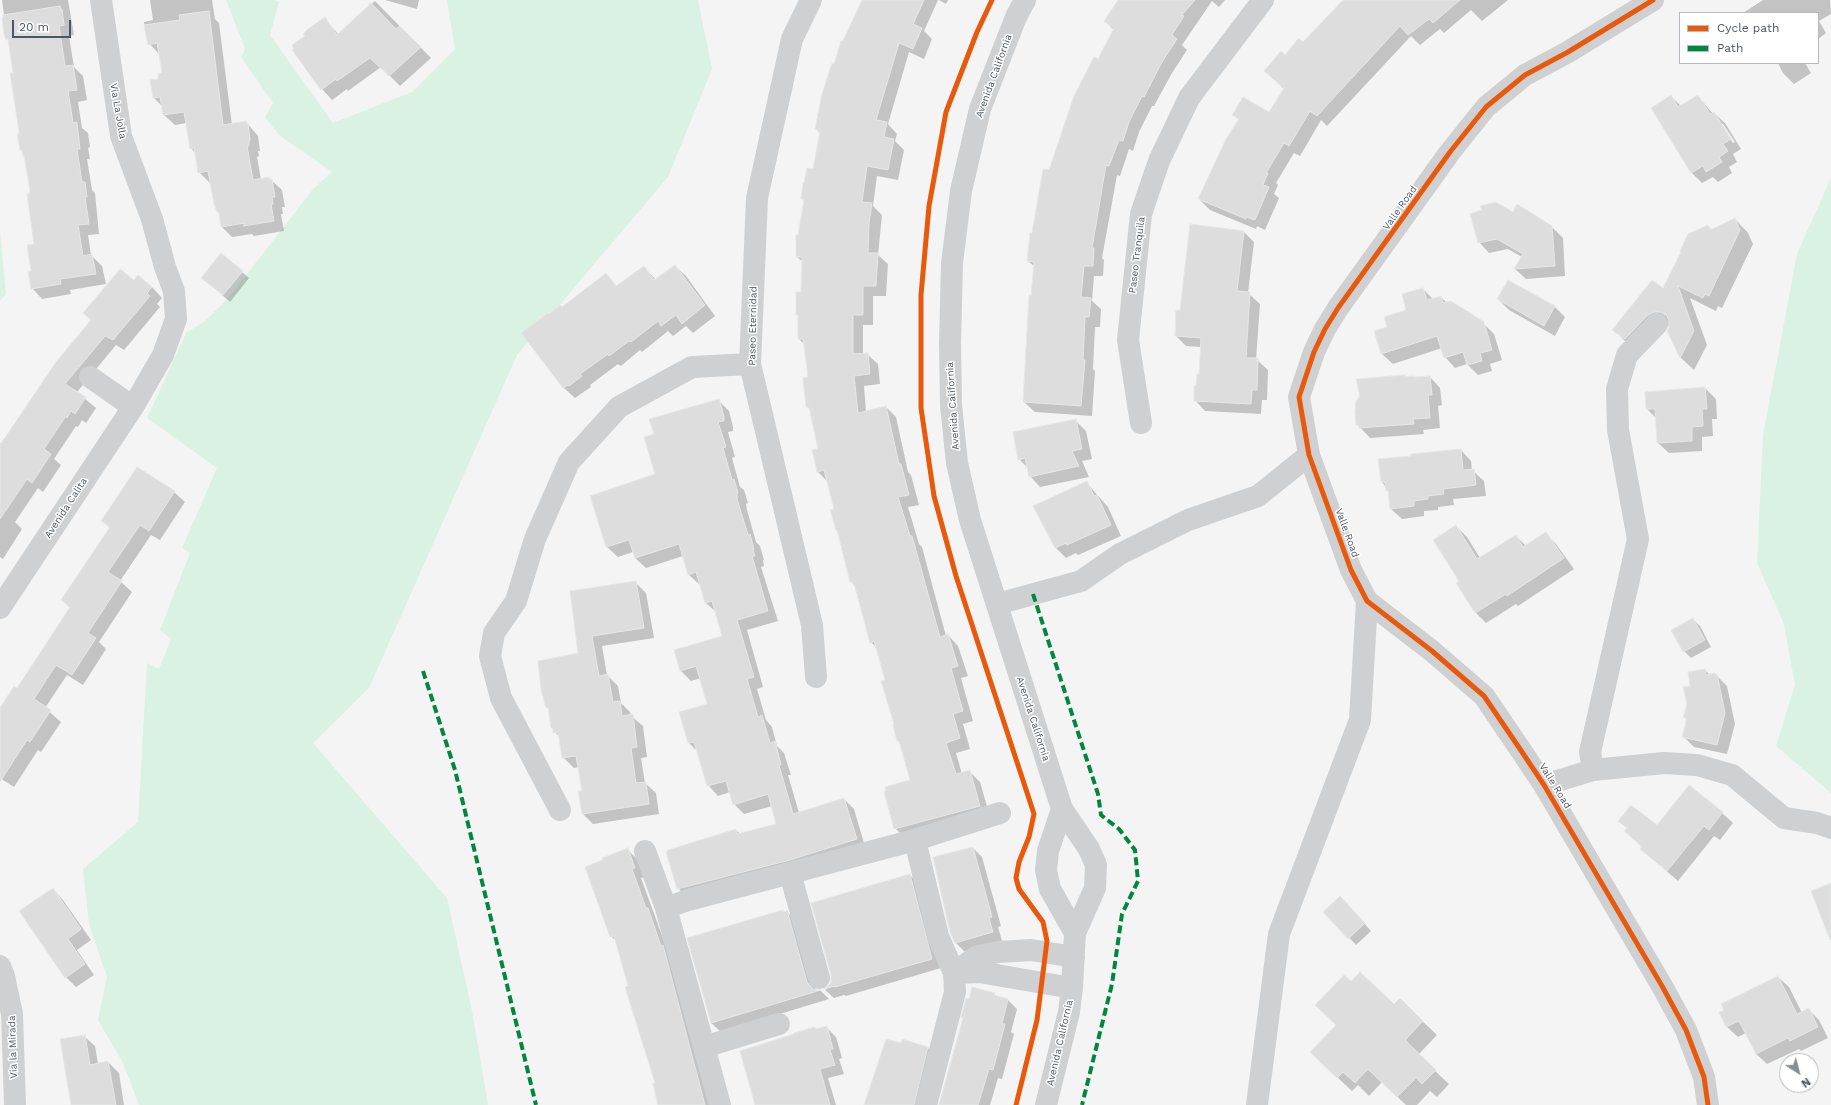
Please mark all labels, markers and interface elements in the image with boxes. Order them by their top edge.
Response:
scale bar [14,12,73,38]
legend [1679,12,1819,64]
text: 20 m [19,20,49,34]
text: Cycle path [1717,21,1779,35]
street label: Avenida California [973,33,1015,119]
text: Path [1717,41,1743,55]
street label: Via La Jolla [107,82,129,140]
street label: Valle Road [1380,184,1420,232]
street label: Paseo Tranquila [1126,216,1148,294]
street label: Paseo Eternidad [746,286,760,366]
street label: Avenida California [944,362,962,450]
street label: Avenida Calita [42,476,90,540]
street label: Valle Road [1333,507,1361,559]
street label: Avenida California [1014,675,1052,763]
street label: Valle Road [1536,761,1574,811]
street label: Avenida California [1044,999,1076,1087]
street label: Via la Mirada [6,1015,20,1079]
north arrow [1779,1053,1819,1093]
text: N [1799,1075,1813,1090]

